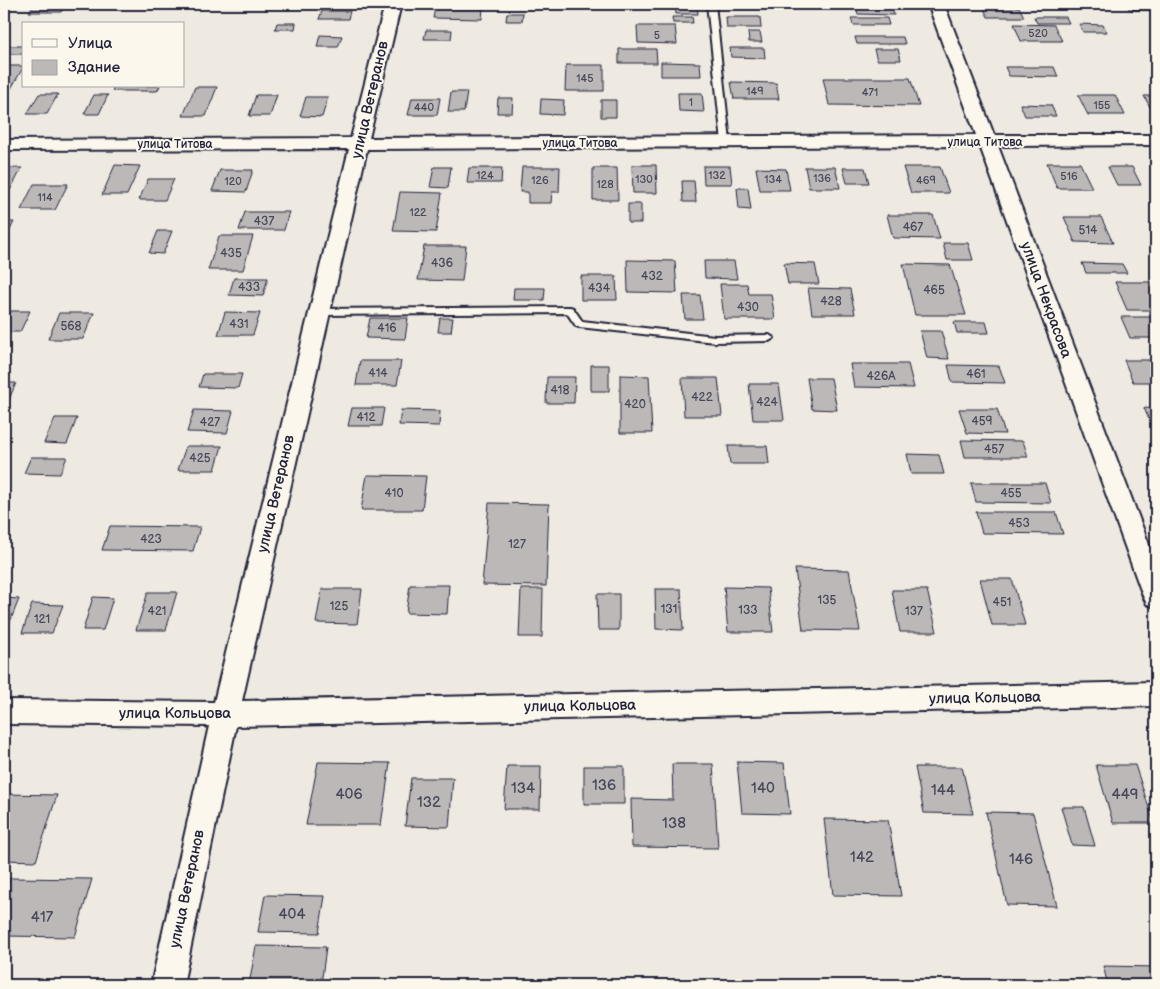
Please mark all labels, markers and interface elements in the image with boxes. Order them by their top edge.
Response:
legend [22,22,185,88]
house number: 520 [1028,27,1048,40]
house number: 5 [654,29,660,42]
text: Улица [68,34,113,53]
street label: улица Ветеранов [347,39,393,161]
text: Здание [68,58,120,77]
house number: 145 [576,72,594,85]
house number: 149 [746,85,764,98]
house number: 471 [862,86,878,99]
house number: 1 [689,96,693,109]
house number: 155 [1094,99,1110,112]
house number: 440 [414,101,434,114]
street label: улица Титова [947,135,1023,150]
street label: улица Титова [542,136,618,151]
street label: улица Титова [137,137,213,152]
house number: 124 [476,169,494,182]
house number: 132 [708,169,726,182]
house number: 516 [1060,170,1078,183]
house number: 136 [813,172,831,185]
house number: 130 [635,173,653,186]
house number: 134 [764,173,782,186]
house number: 126 [531,174,549,187]
house number: 469 [916,174,936,187]
house number: 120 [224,175,242,188]
house number: 128 [596,178,614,191]
house number: 114 [37,191,53,204]
house number: 122 [409,206,427,219]
house number: 437 [254,214,274,229]
house number: 467 [903,220,923,235]
house number: 514 [1079,223,1098,238]
street label: улица Некрасова [1016,239,1076,361]
house number: 435 [220,246,242,261]
house number: 436 [431,256,453,271]
house number: 432 [641,269,663,284]
house number: 433 [238,280,260,295]
house number: 434 [588,281,611,296]
house number: 465 [923,283,945,298]
house number: 428 [820,294,842,309]
house number: 430 [737,300,759,315]
house number: 431 [229,317,249,332]
house number: 568 [60,319,82,334]
house number: 416 [377,321,397,336]
house number: 414 [368,366,388,381]
house number: 461 [966,367,986,382]
house number: 426А [866,369,896,384]
house number: 418 [551,383,569,398]
house number: 422 [691,390,713,405]
house number: 424 [756,395,778,410]
house number: 420 [624,397,646,412]
house number: 412 [356,410,376,425]
house number: 459 [971,414,993,429]
house number: 427 [200,415,220,430]
street label: улица Ветеранов [253,433,299,555]
house number: 457 [984,442,1004,457]
house number: 425 [189,451,211,466]
house number: 410 [384,486,404,501]
house number: 455 [1000,486,1022,501]
house number: 453 [1008,516,1030,531]
house number: 423 [140,532,162,547]
house number: 127 [508,537,526,552]
house number: 135 [818,593,837,608]
house number: 451 [993,595,1011,610]
house number: 125 [330,599,348,614]
house number: 131 [661,602,677,617]
house number: 133 [738,603,758,618]
house number: 421 [148,604,166,619]
house number: 137 [905,604,923,619]
house number: 121 [34,612,50,627]
street label: улица Кольцова [929,688,1041,708]
street label: улица Кольцова [524,696,636,716]
street label: улица Кольцова [119,704,231,723]
house number: 136 [592,776,616,795]
house number: 134 [511,779,535,798]
house number: 140 [751,779,775,798]
house number: 144 [931,781,955,800]
house number: 406 [335,785,363,804]
house number: 449 [1112,785,1138,804]
house number: 132 [417,793,441,812]
house number: 138 [662,814,686,833]
street label: улица Ветеранов [165,828,209,950]
house number: 142 [850,848,874,867]
house number: 146 [1009,850,1033,869]
house number: 404 [278,905,306,924]
house number: 417 [31,908,54,927]

